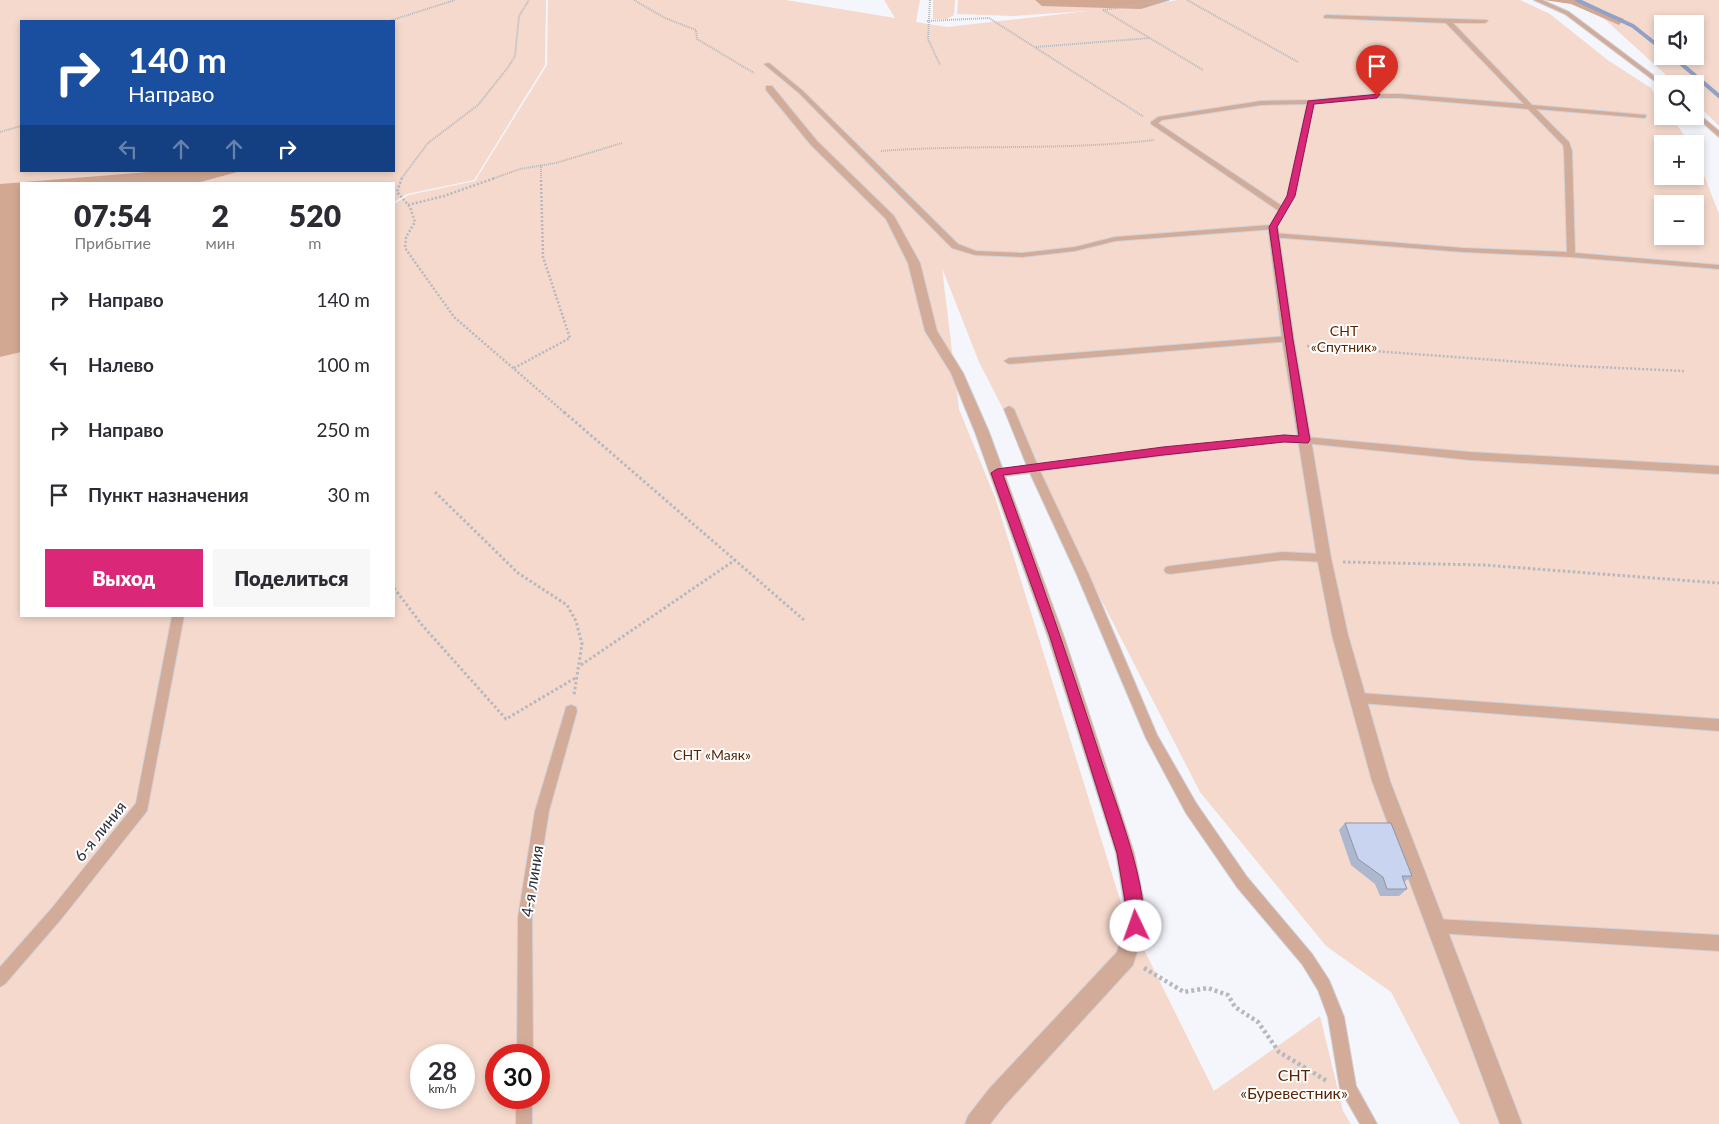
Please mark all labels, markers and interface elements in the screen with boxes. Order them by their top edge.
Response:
map controls [1654,15,1704,245]
button: sound [1654,15,1704,65]
text: 140 m [128,38,227,80]
icon: right [45,40,110,105]
pin [1356,45,1398,96]
icon: arrive [1363,52,1391,80]
button: search [1654,75,1704,125]
text: Направо [128,80,214,107]
icon: left [114,135,142,163]
icon: ahead [167,135,195,163]
icon: ahead [220,135,248,163]
icon: right [273,135,301,163]
button: + [1654,135,1704,185]
button: − [1654,195,1704,245]
text: 07:54 [74,197,151,233]
text: 2 [211,197,229,233]
text: 520 [289,197,341,233]
text: Прибытие [74,233,151,252]
text: мин [205,233,235,252]
text: m [308,233,322,252]
icon: right [45,286,73,314]
text: Направо [88,288,164,311]
text: 140 m [316,288,370,311]
park label: СНТ «Спутник» [1311,322,1377,355]
icon: left [45,351,73,379]
text: Налево [88,353,154,376]
text: 100 m [316,353,370,376]
icon: right [45,416,73,444]
text: Направо [88,418,164,441]
text: 250 m [316,418,370,441]
icon: arrive [45,481,73,509]
text: Пункт назначения [88,483,249,506]
text: 30 m [327,483,370,506]
button: Выход [45,549,203,607]
button: Поделиться [213,549,370,607]
park label: СНТ «Маяк» [673,746,751,763]
street label: 6-я линия [70,797,130,865]
street label: 4-я линия [517,844,547,918]
position arrow [1109,899,1161,951]
speed limit sign: 30 [485,1044,550,1109]
text: 28 [428,1055,457,1085]
park label: СНТ «Буревестник» [1240,1065,1348,1102]
text: km/h [428,1081,457,1096]

